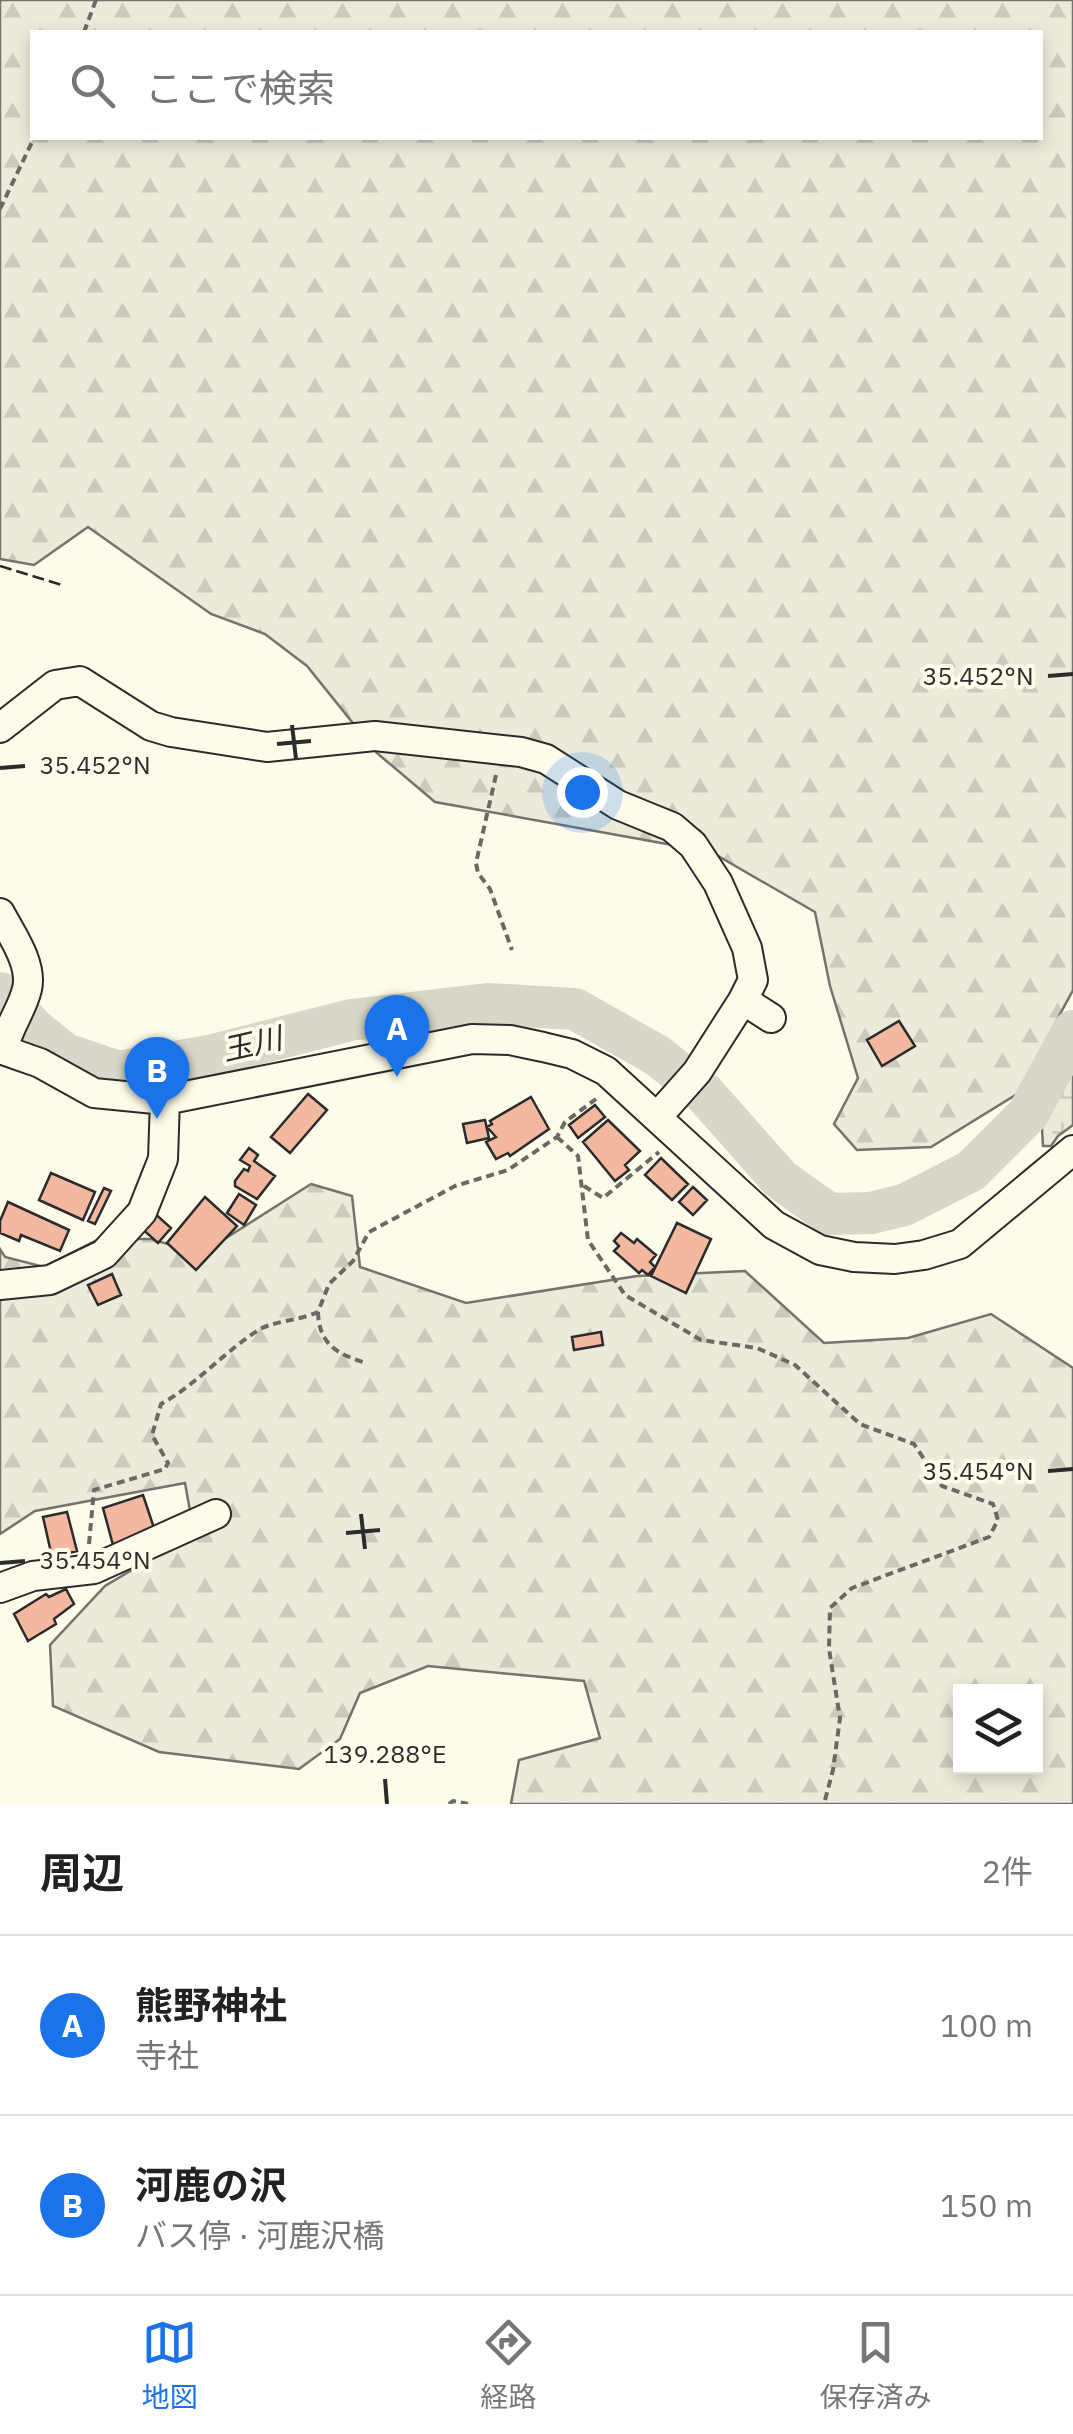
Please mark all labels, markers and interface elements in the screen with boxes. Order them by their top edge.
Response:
search box [30,30,1043,140]
icon: search [65,58,120,113]
text: ここで検索 [145,63,335,112]
text: 35.452°N [922,659,1034,692]
text: 35.452°N [39,748,151,781]
your location [557,767,608,818]
pin: A [364,994,430,1077]
water label: 玉川 [218,1017,289,1069]
pin: B [124,1036,190,1119]
text: 35.454°N [922,1454,1034,1487]
text: 35.454°N [39,1543,151,1576]
map controls [953,1684,1043,1774]
button: layers [953,1684,1043,1774]
text: 139.288°E [323,1737,447,1770]
text: 周辺 [40,1845,124,1900]
text: 2件 [982,1850,1033,1892]
text: 熊野神社 [135,1980,287,2029]
text: A [62,2004,83,2046]
text: 100 m [940,2004,1033,2046]
text: 寺社 [135,2034,199,2076]
text: 河鹿の沢 [135,2160,287,2209]
text: B [62,2184,83,2226]
text: 150 m [940,2184,1033,2226]
text: バス停 · 河鹿沢橋 [135,2214,385,2256]
tab: 地図 [141,2315,198,2415]
tab: 経路 [480,2315,537,2415]
tab: 保存済み [819,2315,932,2415]

